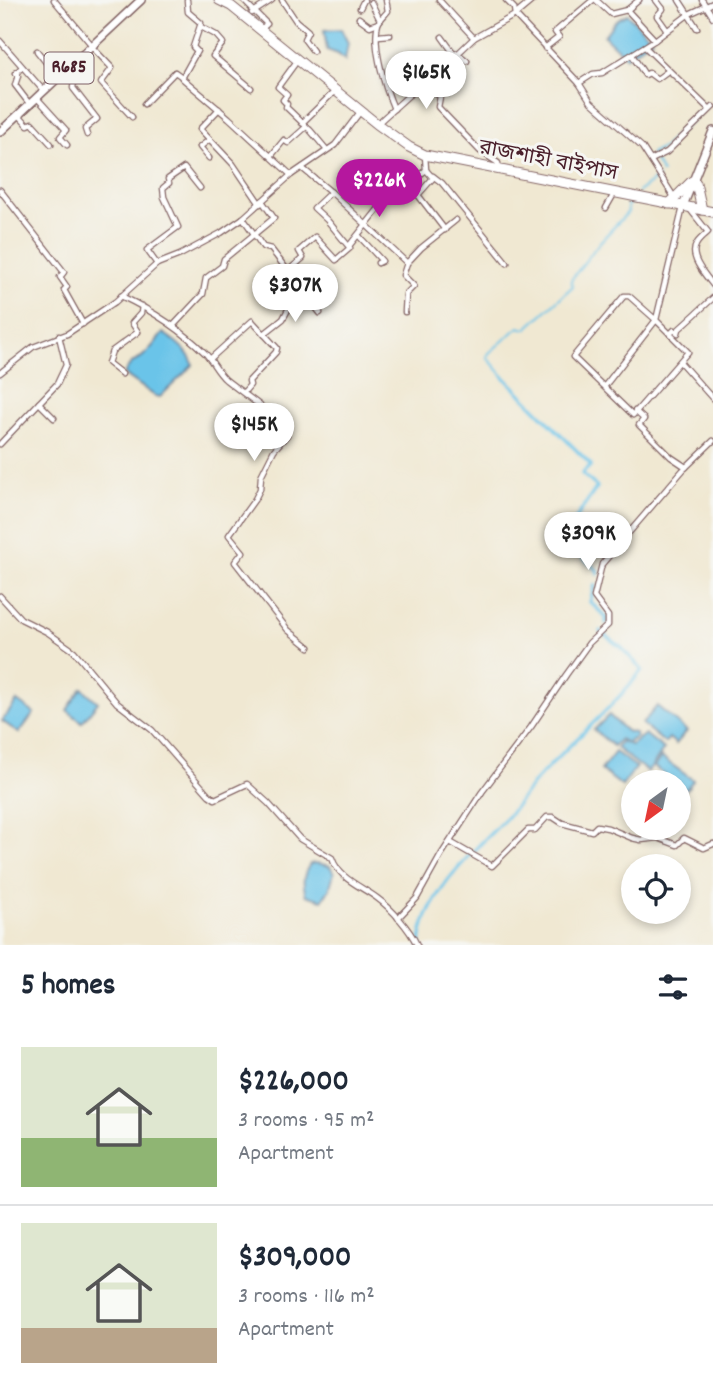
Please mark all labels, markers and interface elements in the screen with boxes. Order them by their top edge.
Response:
road number: R685 [44,52,94,83]
pin: $165K [377,52,475,111]
text: $165K [401,57,451,90]
street label: রাজশাহী বাইপাস [475,134,621,190]
pin: $226K [330,160,428,219]
text: $226K [352,165,406,198]
pin: $307K [246,264,344,324]
text: $307K [268,270,322,303]
pin: $145K [205,404,303,463]
text: $145K [230,409,278,442]
pin: $309K [539,512,637,572]
text: $309K [560,518,616,551]
north arrow [621,770,691,840]
map controls [621,770,691,924]
button: locate [621,854,691,924]
text: 5 homes [21,966,115,1009]
icon: filters [654,968,692,1006]
text: $226,000 [238,1062,349,1105]
icon: home [77,1075,161,1159]
text: 3 rooms · 95 m² [238,1105,374,1138]
text: Apartment [238,1138,334,1171]
text: $309,000 [238,1238,351,1281]
icon: home [77,1251,161,1335]
text: 3 rooms · 116 m² [238,1281,375,1314]
text: Apartment [238,1314,334,1347]

